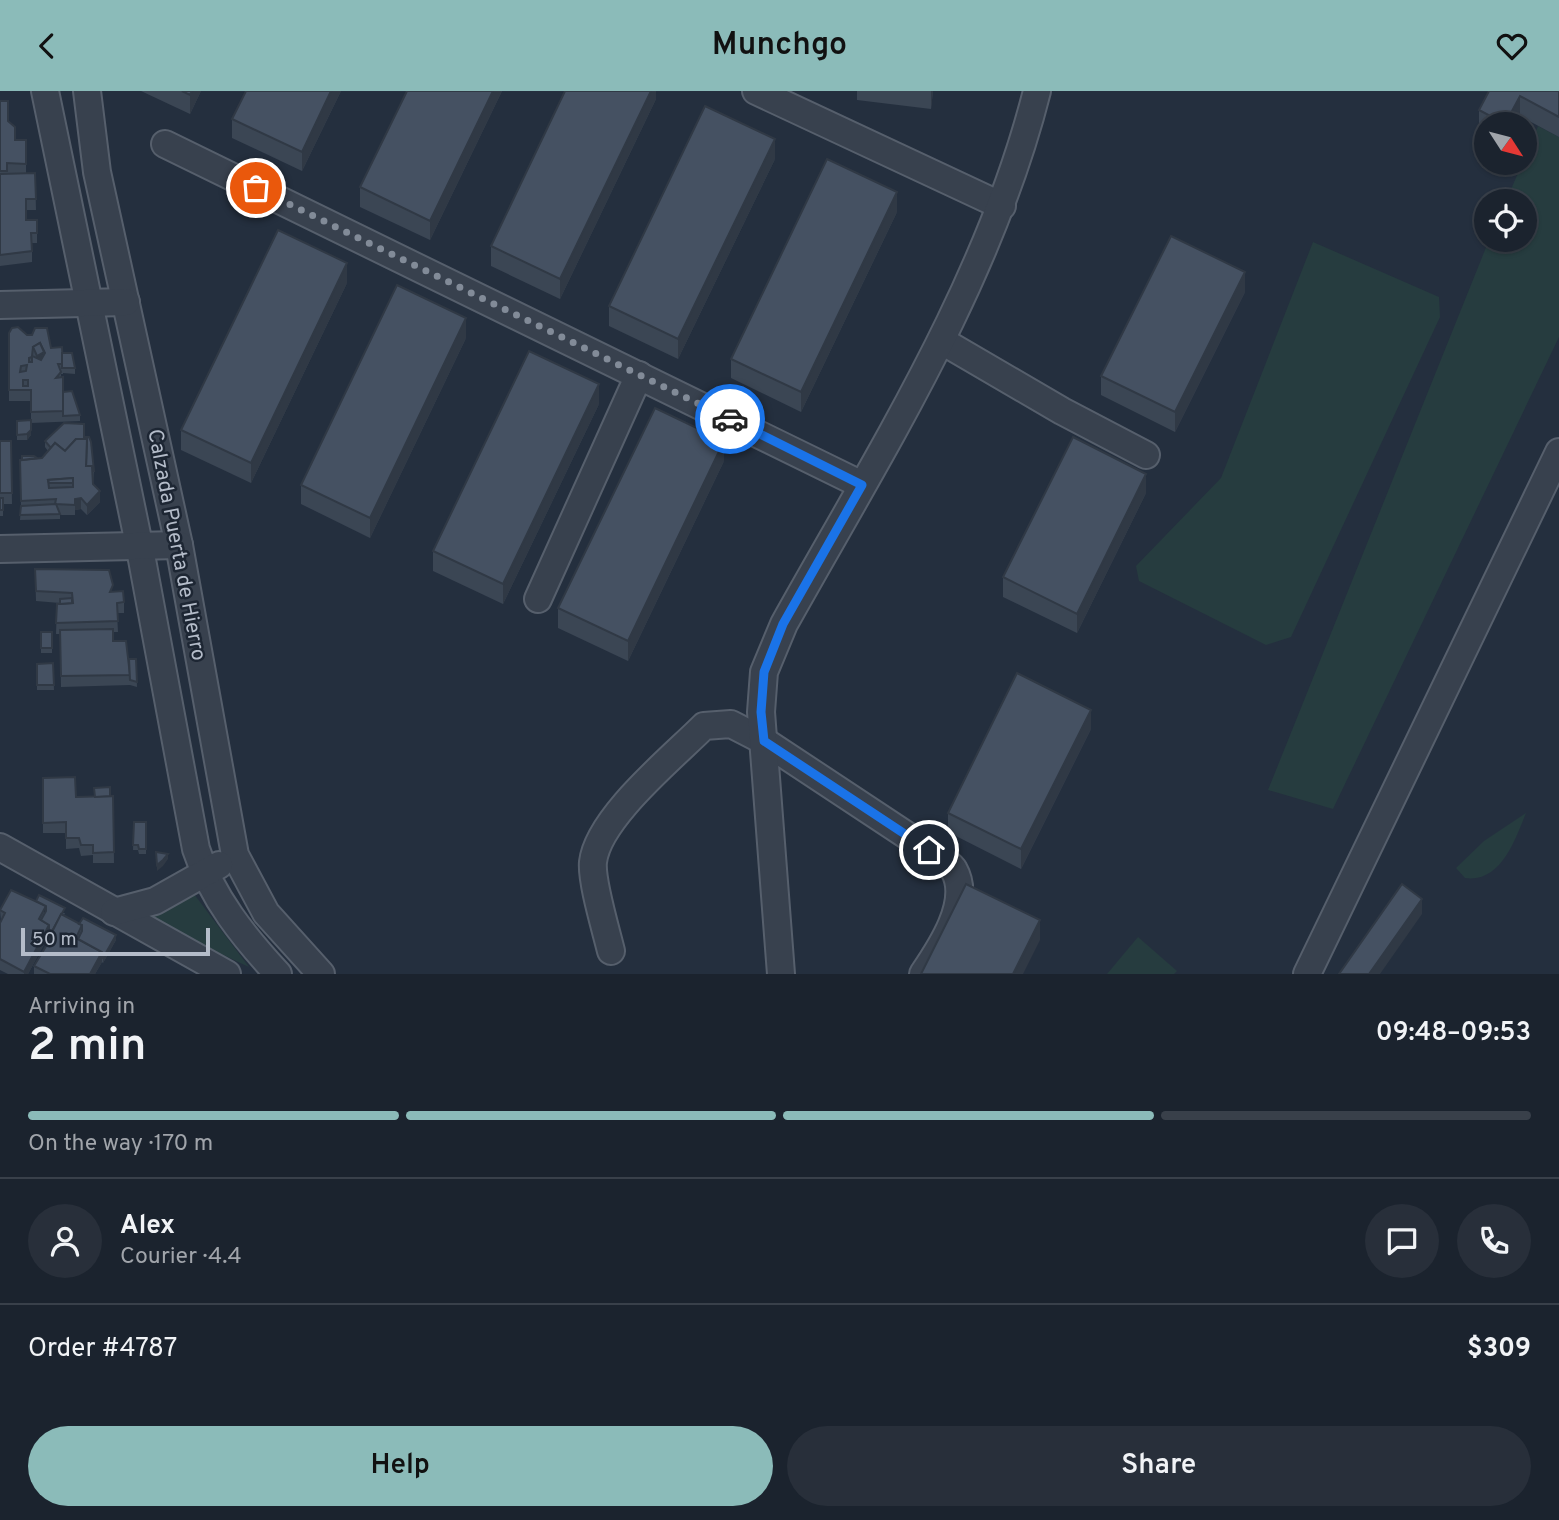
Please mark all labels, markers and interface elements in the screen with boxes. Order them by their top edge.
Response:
text: Munchgo [712,26,847,66]
icon: back [28,27,66,65]
icon: heart [1493,27,1531,65]
north arrow [1474,112,1536,175]
map controls [1474,112,1537,252]
pin [226,158,286,218]
icon: bag [237,169,275,207]
button: locate [1474,189,1537,252]
courier [695,384,765,454]
icon: car [711,400,749,438]
street label: Calzada Puerta de Hierro [140,427,212,663]
pin [899,820,959,880]
icon: home [910,831,948,869]
scale bar [21,925,210,957]
text: 50 m [32,928,77,952]
text: Arriving in [28,993,135,1022]
text: 09:48–09:53 [1376,1017,1531,1050]
text: 2 min [28,1018,147,1077]
text: On the way · 170 m [28,1130,213,1159]
button: person [28,1204,102,1278]
button: chat [1365,1204,1439,1278]
button: phone [1457,1204,1531,1278]
text: Alex [120,1210,175,1243]
text: Courier · 4.4 [120,1243,242,1272]
text: Order #4787 [28,1333,177,1366]
text: $309 [1467,1333,1531,1366]
button: Help [28,1426,773,1506]
button: Share [787,1426,1531,1506]

